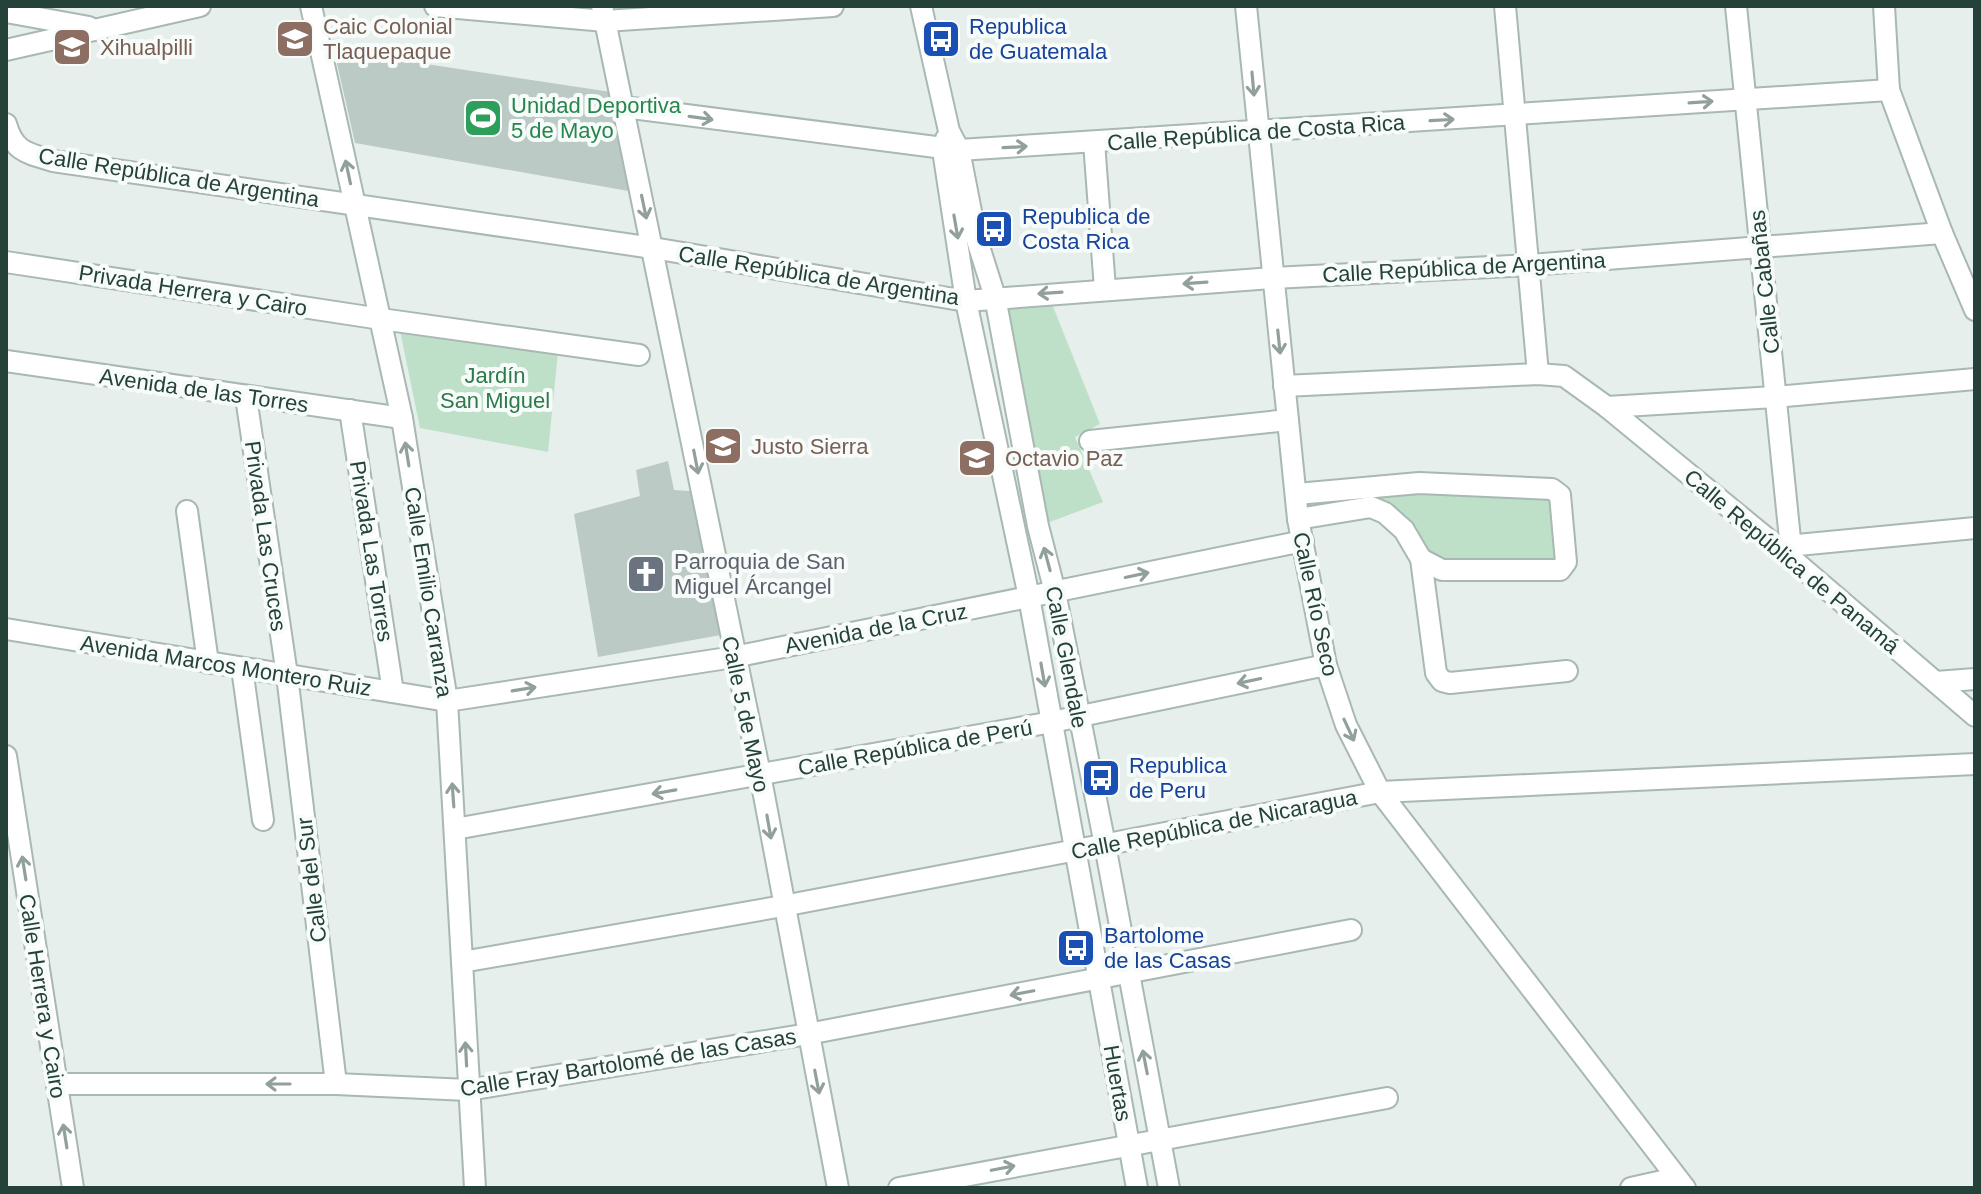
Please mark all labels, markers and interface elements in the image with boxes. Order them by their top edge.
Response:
place label: Caic Colonial Tlaquepaque [323,14,453,64]
place label: Republica de Guatemala [969,14,1108,64]
school or university icon: Caic Colonial Tlaquepaque [274,18,316,60]
bus stop icon: Republica de Guatemala [920,18,962,60]
school or university icon: Xihualpilli [51,26,93,68]
place label: Xihualpilli [100,35,193,60]
one-way arrow [1245,70,1260,97]
place label: Unidad Deportiva 5 de Mayo [511,93,682,143]
one-way arrow [1687,94,1714,109]
sports icon: Unidad Deportiva 5 de Mayo [462,97,504,139]
street label: Calle República de Costa Rica [1106,110,1406,155]
one-way arrow [688,111,713,126]
one-way arrow [1428,112,1455,127]
one-way arrow [1001,139,1028,154]
street label: Calle República de Argentina [37,143,322,212]
one-way arrow [340,160,355,186]
one-way arrow [637,194,652,220]
place label: Republica de Costa Rica [1022,204,1150,254]
bus stop icon: Republica de Costa Rica [973,208,1015,250]
street label: Calle Cabañas [1745,209,1784,355]
one-way arrow [949,214,964,239]
street label: Calle República de Argentina [677,241,962,310]
street label: Calle República de Argentina [1322,248,1607,287]
street label: Privada Herrera y Cairo [77,260,309,321]
one-way arrow [1182,276,1209,291]
one-way arrow [1037,286,1064,301]
one-way arrow [1272,328,1287,355]
street label: Avenida de las Torres [98,363,310,418]
park label: Jardín San Miguel [440,363,550,413]
school or university icon: Justo Sierra [702,425,744,467]
place label: Justo Sierra [751,434,869,459]
school or university icon: Octavio Paz [956,437,998,479]
street label: Privada Las Cruces [240,439,291,633]
one-way arrow [399,442,414,467]
place label: Octavio Paz [1005,446,1124,471]
one-way arrow [689,449,704,474]
street label: Privada Las Torres [345,459,398,643]
street label: Calle República de Panamá [1679,464,1905,659]
street label: Calle Emilio Carranza [400,485,458,700]
street label: Calle Río Seco [1288,530,1343,678]
one-way arrow [1038,547,1053,573]
place label: Parroquia de San Miguel Árcangel [674,549,845,599]
church icon: Parroquia de San Miguel Árcangel [625,553,667,595]
one-way arrow [1124,567,1149,582]
street label: Calle Glendale [1040,584,1093,730]
street label: Avenida de la Cruz [783,599,970,658]
street label: Avenida Marcos Montero Ruiz [79,630,373,701]
street label: Calle 5 de Mayo [717,634,774,794]
one-way arrow [1036,661,1051,687]
one-way arrow [1237,674,1263,689]
one-way arrow [511,681,536,696]
street label: Calle República de Perú [796,715,1034,780]
one-way arrow [1343,717,1358,742]
place label: Republica de Peru [1129,753,1228,803]
bus stop icon: Republica de Peru [1080,757,1122,799]
one-way arrow [445,782,460,809]
street label: Calle República de Nicaragua [1069,784,1360,865]
one-way arrow [651,785,677,800]
one-way arrow [762,814,777,839]
street label: Calle del Sur [291,816,332,944]
one-way arrow [15,856,30,881]
street label: Calle Herrera y Cairo [14,892,71,1100]
place label: Bartolome de las Casas [1104,923,1231,973]
bus stop icon: Bartolome de las Casas [1055,927,1097,969]
one-way arrow [1010,986,1035,1001]
street label: Calle Fray Bartolomé de las Casas [458,1024,798,1101]
one-way arrow [458,1041,473,1068]
street label: Huertas [1099,1043,1137,1123]
one-way arrow [1137,1049,1152,1075]
one-way arrow [810,1069,825,1095]
one-way arrow [265,1076,292,1092]
one-way arrow [57,1124,72,1149]
one-way arrow [990,1160,1015,1175]

